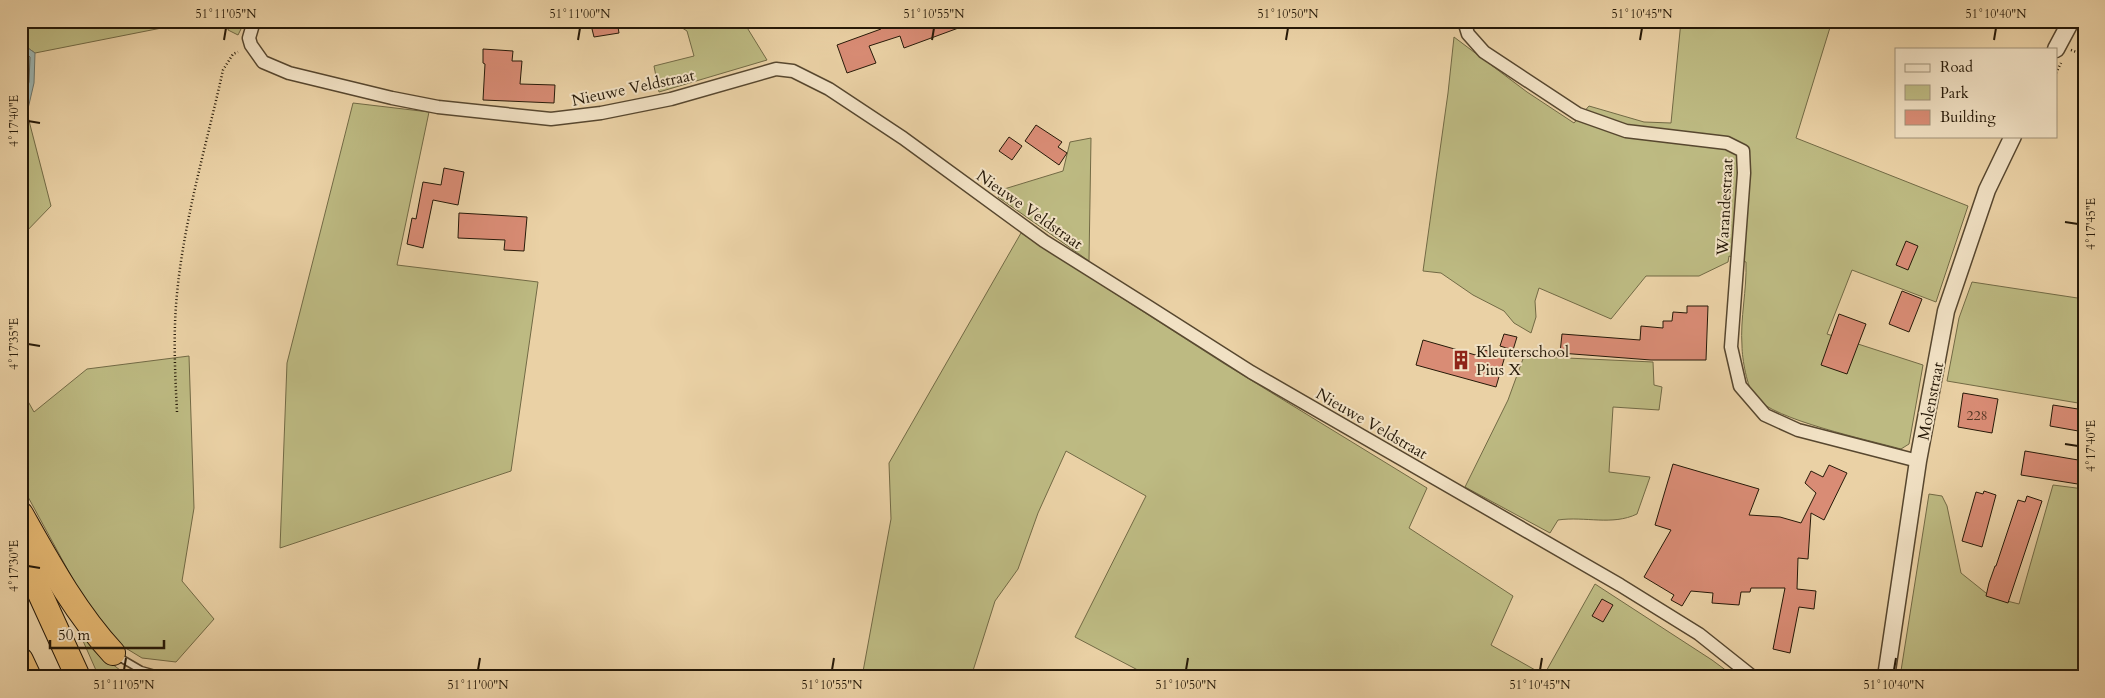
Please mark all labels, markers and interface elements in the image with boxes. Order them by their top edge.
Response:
text: 51°11'05"N [196,6,257,22]
text: 51°11'00"N [550,6,611,22]
text: 51°10'55"N [904,6,965,22]
text: 51°10'50"N [1258,6,1319,22]
text: 51°10'45"N [1612,6,1673,22]
text: 51°10'40"N [1966,6,2027,22]
legend [1895,48,2058,138]
text: Road [1940,57,1973,77]
street label: Nieuwe Veldstraat [570,64,697,112]
text: Park [1940,83,1969,103]
text: 4°17'40"E [6,95,22,147]
text: Building [1940,107,1996,127]
street label: Warandestraat [1711,158,1739,257]
street label: Nieuwe Veldstraat [972,165,1087,255]
text: 4°17'45"E [2083,198,2099,250]
text: 4°17'35"E [6,318,22,370]
place label: Kleuterschool Pius X [1476,341,1569,381]
building icon: Kleuterschool Pius X [1450,349,1472,371]
street label: Molenstraat [1913,360,1949,442]
street label: Nieuwe Veldstraat [1312,383,1431,465]
house number: 228 [1966,406,1988,425]
text: 4°17'40"E [2083,420,2099,472]
text: 4°17'30"E [6,540,22,592]
scale bar [50,618,164,650]
text: 50 m [58,625,90,645]
text: 51°11'05"N [94,677,155,693]
text: 51°11'00"N [448,677,509,693]
text: 51°10'55"N [802,677,863,693]
text: 51°10'50"N [1156,677,1217,693]
text: 51°10'45"N [1510,677,1571,693]
text: 51°10'40"N [1864,677,1925,693]

